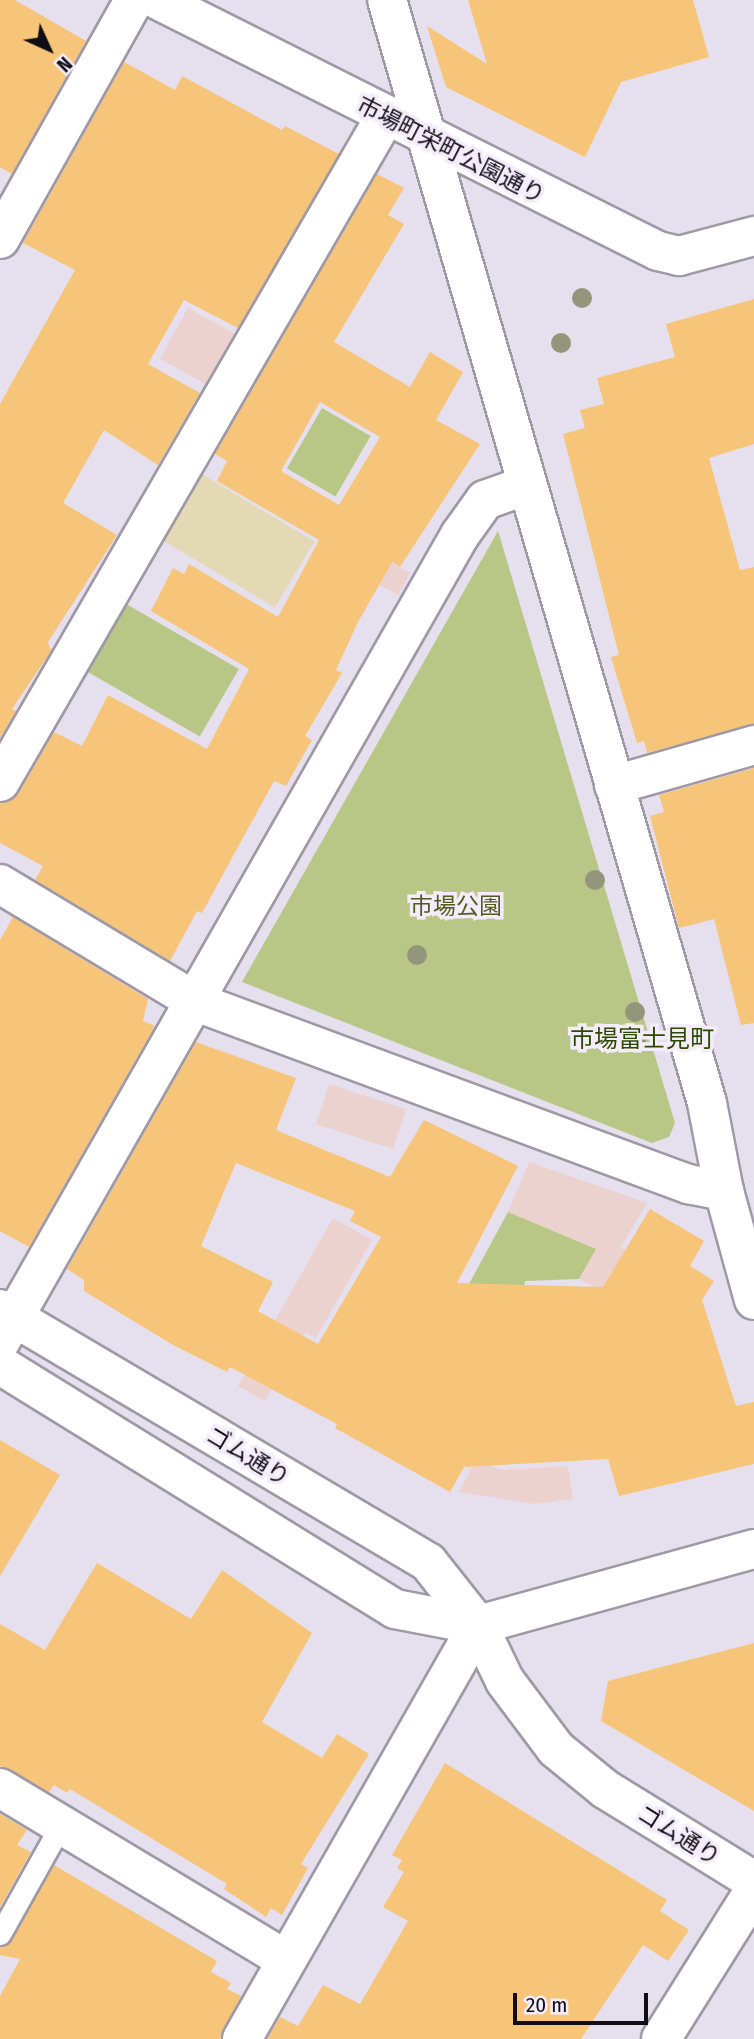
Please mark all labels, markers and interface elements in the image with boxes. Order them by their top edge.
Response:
north arrow [14,14,84,84]
text: N [52,52,76,76]
street label: 市場町栄町公園通り [353,91,549,209]
park label: 市場公園 [410,892,502,920]
district label: 市場富士見町 [570,1026,714,1054]
street label: ゴム通り [201,1420,295,1492]
street label: ゴム通り [633,1799,725,1871]
scale bar [516,1980,651,2024]
text: 20 m [526,1992,567,2018]

